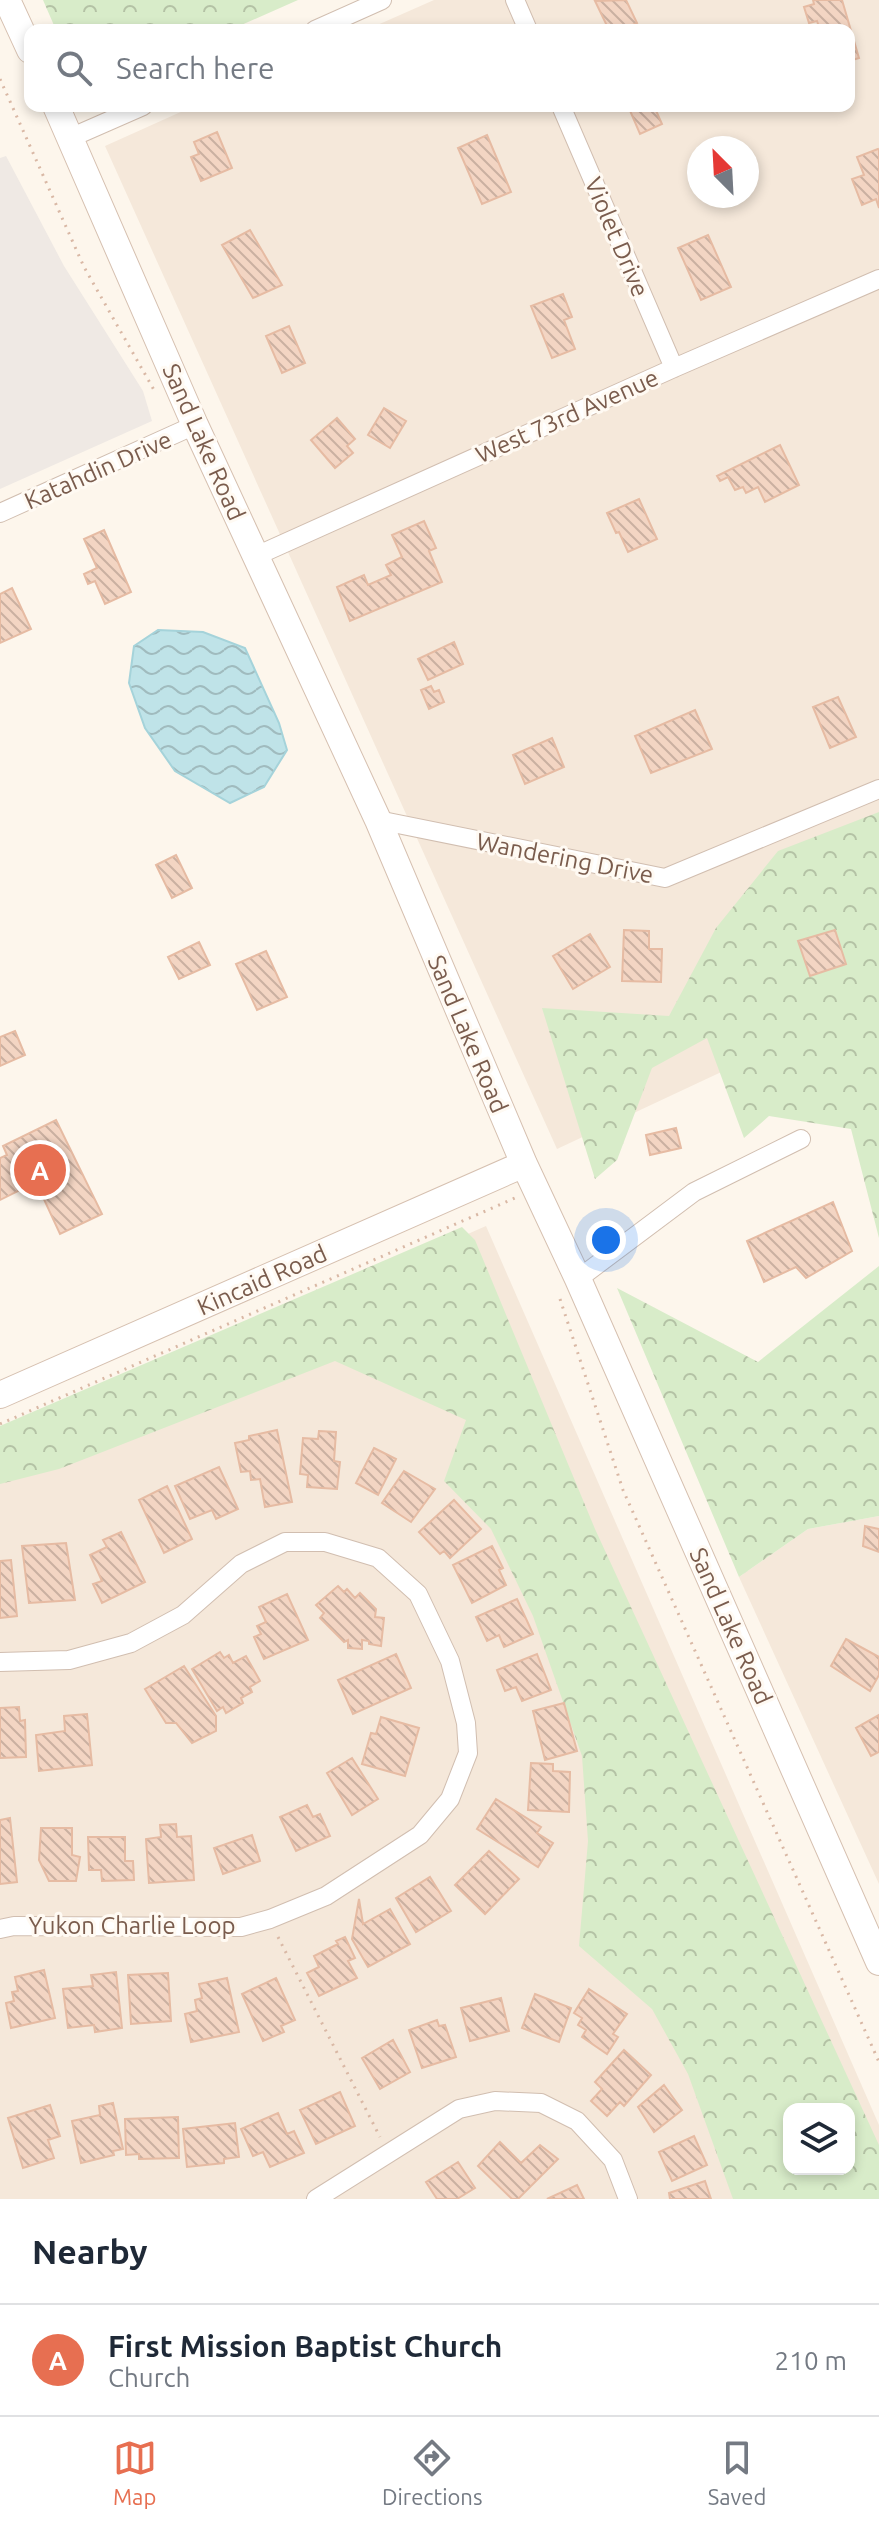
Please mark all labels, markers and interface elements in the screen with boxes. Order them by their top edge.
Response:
search box [24,24,855,112]
icon: search [52,46,96,90]
text: Search here [116,51,275,85]
north arrow [687,136,759,208]
street label: Violet Drive [580,173,654,301]
street label: Sand Lake Road [157,360,251,524]
street label: West 73rd Avenue [472,364,662,468]
street label: Katahdin Drive [20,425,176,515]
street label: Wandering Drive [474,828,656,888]
street label: Sand Lake Road [423,951,513,1117]
pin: A [14,1140,66,1200]
your location [586,1220,626,1260]
street label: Kincaid Road [193,1239,331,1321]
street label: Sand Lake Road [684,1544,778,1708]
street label: Yukon Charlie Loop [29,1912,235,1939]
map controls [783,2103,855,2175]
button: layers [783,2103,855,2175]
text: Nearby [32,2232,147,2270]
text: First Mission Baptist Church [108,2329,502,2363]
text: A [49,2346,67,2375]
text: 210 m [775,2346,847,2375]
text: Church [108,2363,190,2392]
tab: Map [113,2436,157,2509]
tab: Directions [382,2436,482,2509]
tab: Saved [708,2436,766,2509]

